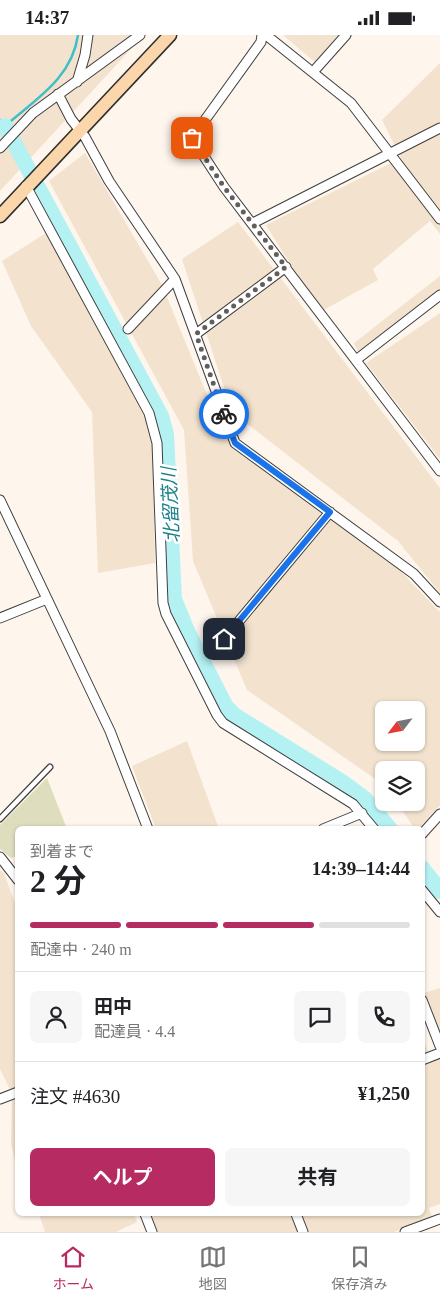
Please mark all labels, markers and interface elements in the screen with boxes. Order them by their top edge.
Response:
text: 14:37 [25,7,69,28]
pin [171,117,213,159]
icon: bag [178,124,206,152]
courier [199,389,249,439]
icon: bike [210,400,238,428]
water label: 北留茂川 [158,464,183,543]
pin [203,618,245,660]
icon: home [210,625,238,653]
north arrow [375,701,425,751]
map controls [375,701,425,811]
button: layers [375,761,425,811]
text: 到着まで [30,843,94,860]
text: 14:39–14:44 [312,858,410,879]
text: 2 分 [30,863,86,899]
text: 配達中 · 240 m [30,941,132,958]
button: person [30,991,82,1043]
button: chat [294,991,346,1043]
button: phone [358,991,410,1043]
text: 田中 [94,996,132,1017]
text: 配達員 · 4.4 [94,1023,175,1040]
text: ¥1,250 [358,1083,410,1104]
text: 注文 #4630 [30,1086,120,1107]
button: ヘルプ [30,1148,215,1206]
button: 共有 [225,1148,410,1206]
tab: ホーム [52,1243,94,1293]
tab: 地図 [199,1243,227,1293]
tab: 保存済み [332,1243,388,1293]

